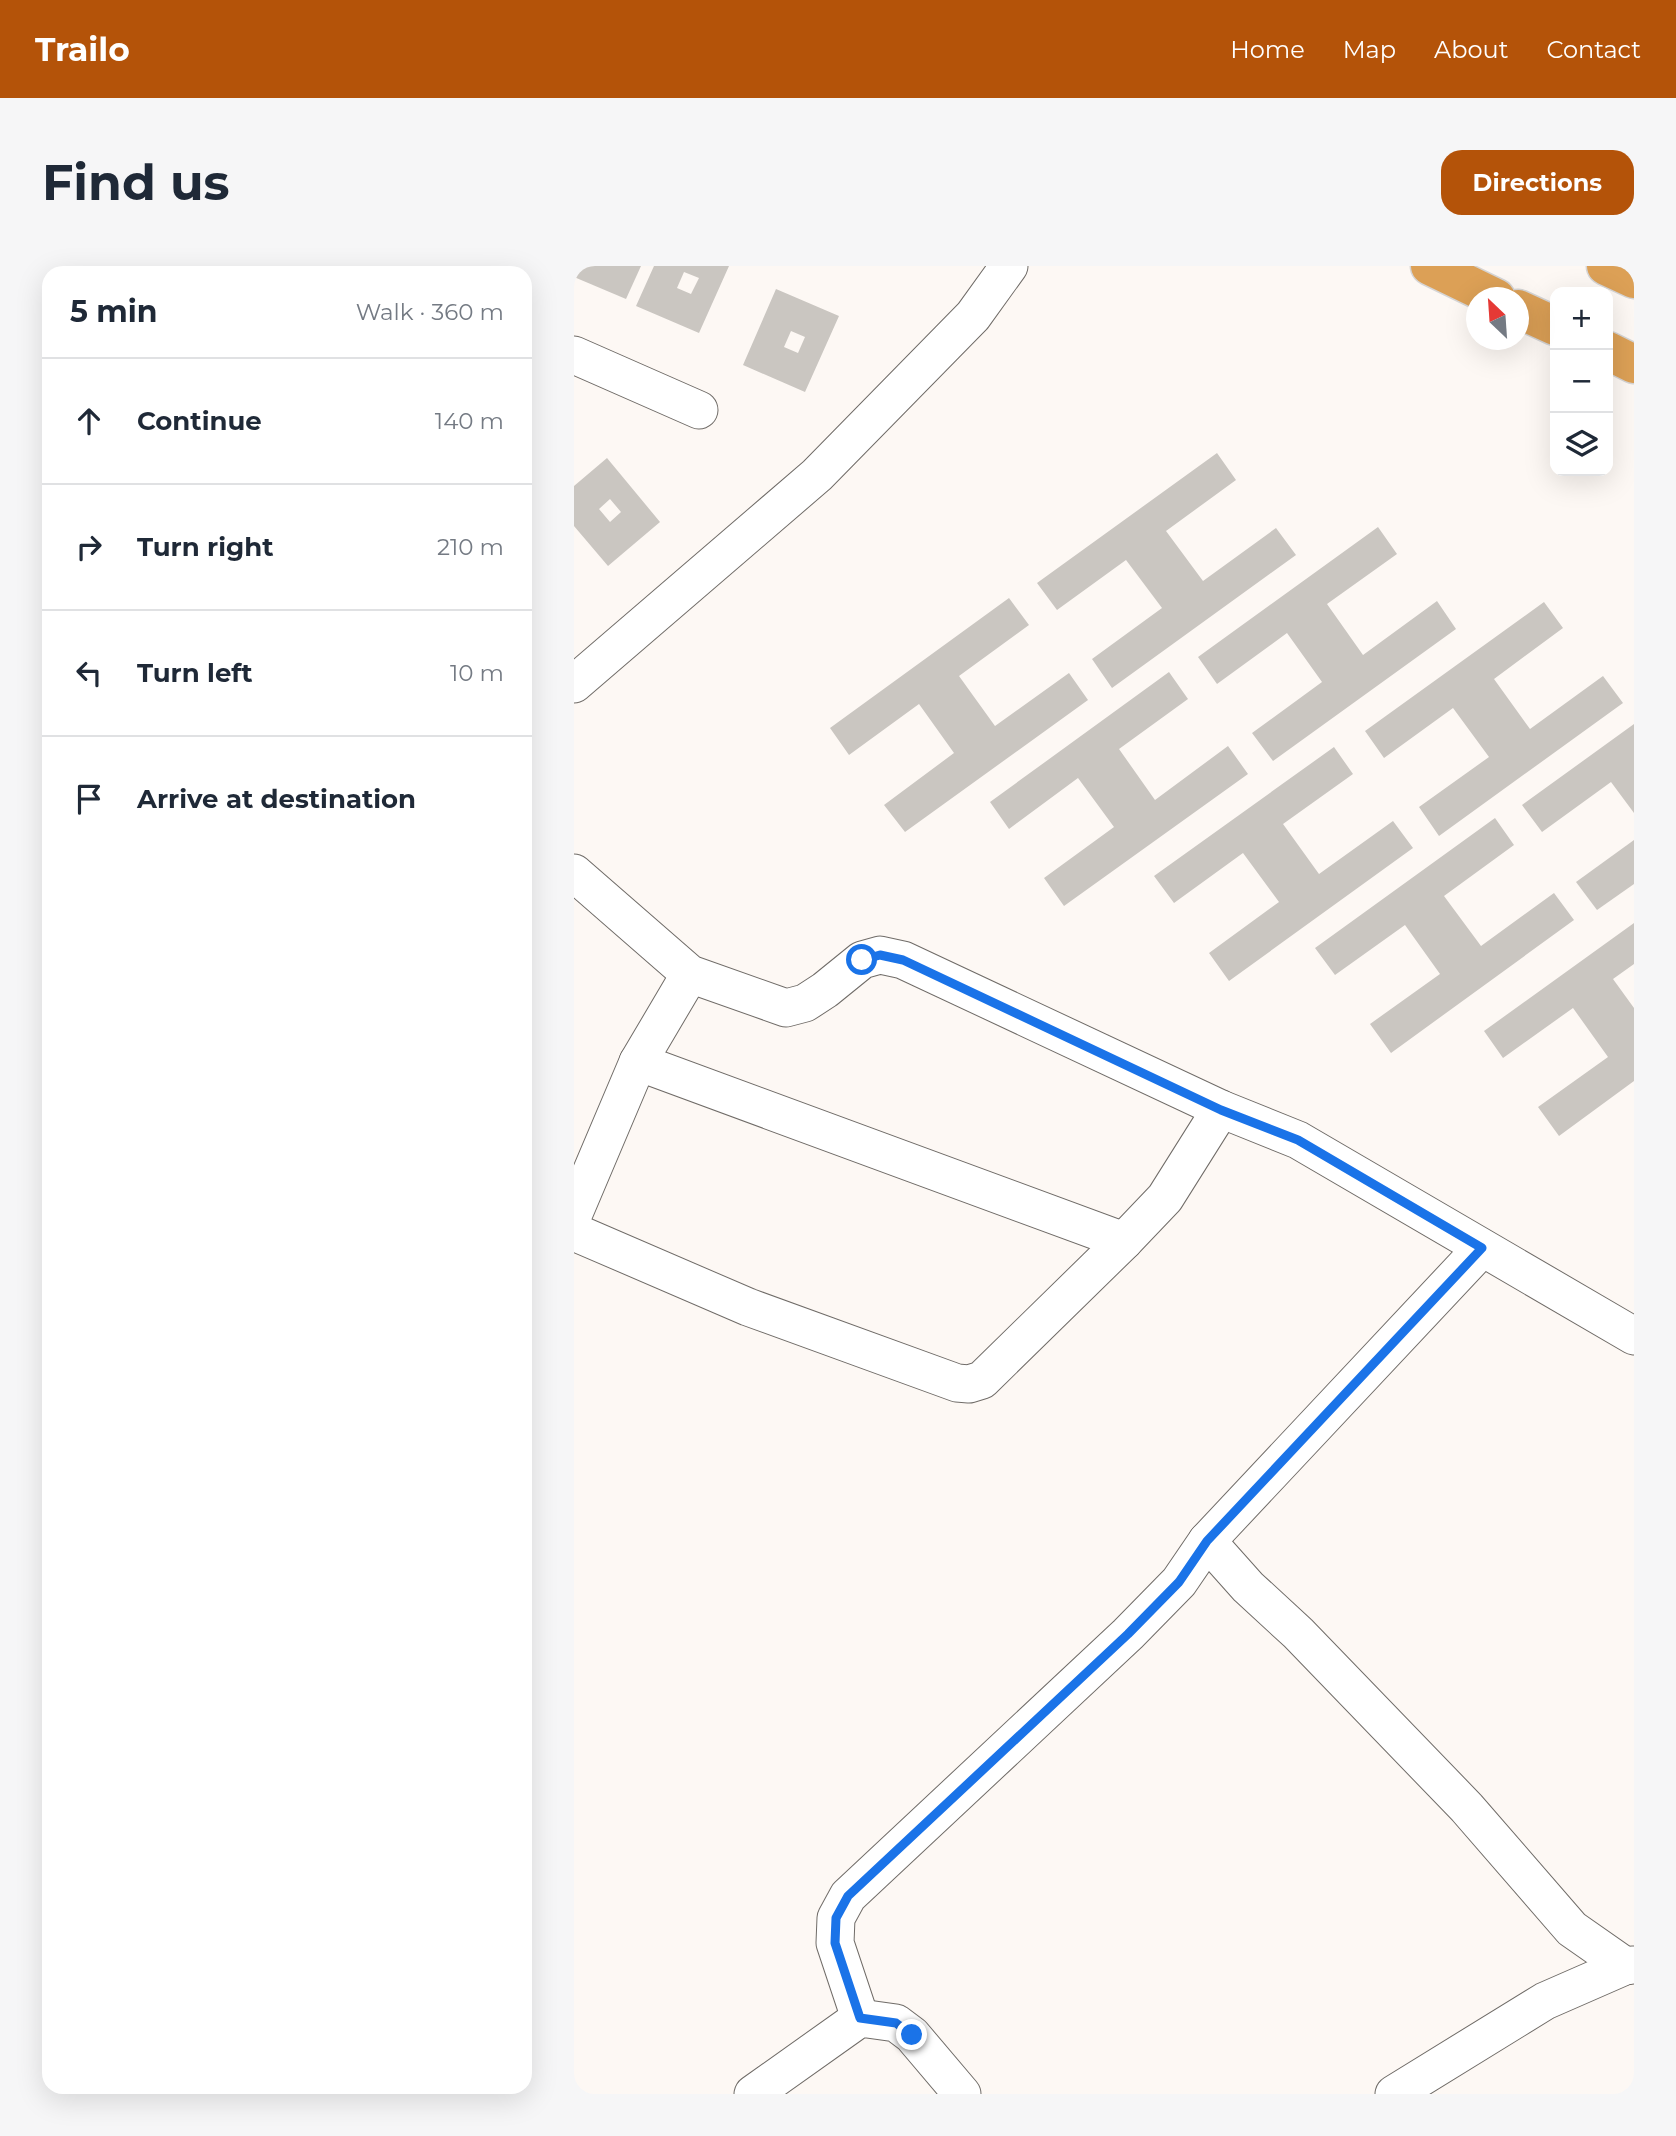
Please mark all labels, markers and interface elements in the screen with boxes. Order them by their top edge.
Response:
text: Trailo [35,29,130,69]
text: Home [1230,35,1305,64]
text: Map [1343,35,1396,64]
text: About [1434,35,1508,64]
text: Contact [1546,35,1641,64]
button: Directions [1441,150,1634,215]
text: Find us [42,153,230,212]
north arrow [1466,287,1529,350]
map controls [1550,287,1613,476]
button: + [1550,287,1613,350]
text: 5 min [70,293,158,330]
text: Walk · 360 m [356,298,504,326]
button: − [1550,350,1613,413]
icon: ahead [70,402,108,440]
text: Continue [137,405,262,437]
text: 140 m [435,407,504,435]
button: layers [1550,413,1613,476]
icon: right [70,528,108,566]
text: Turn right [137,531,273,563]
text: 210 m [437,533,504,561]
icon: left [70,654,108,692]
text: Turn left [137,657,253,689]
text: 10 m [450,659,504,687]
icon: arrive [70,780,108,818]
text: Arrive at destination [137,783,416,815]
route start [846,944,877,975]
route end [896,2019,927,2050]

